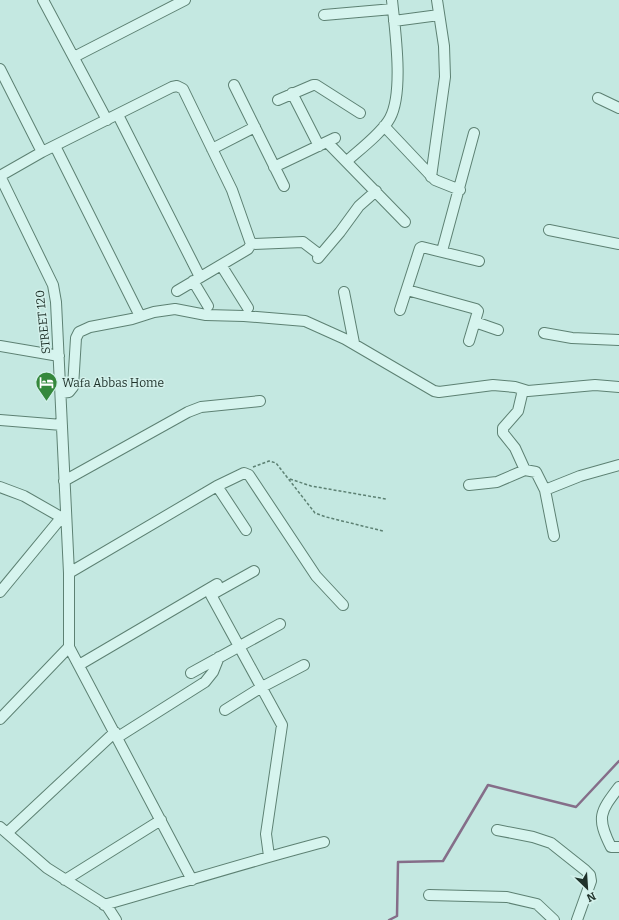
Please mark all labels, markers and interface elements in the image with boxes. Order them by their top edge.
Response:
street label: STREET 120 [33,289,53,355]
hotel icon: Wafa Abbas Home [33,370,59,403]
place label: Wafa Abbas Home [62,376,164,390]
north arrow [567,868,607,908]
text: N [584,889,598,905]

